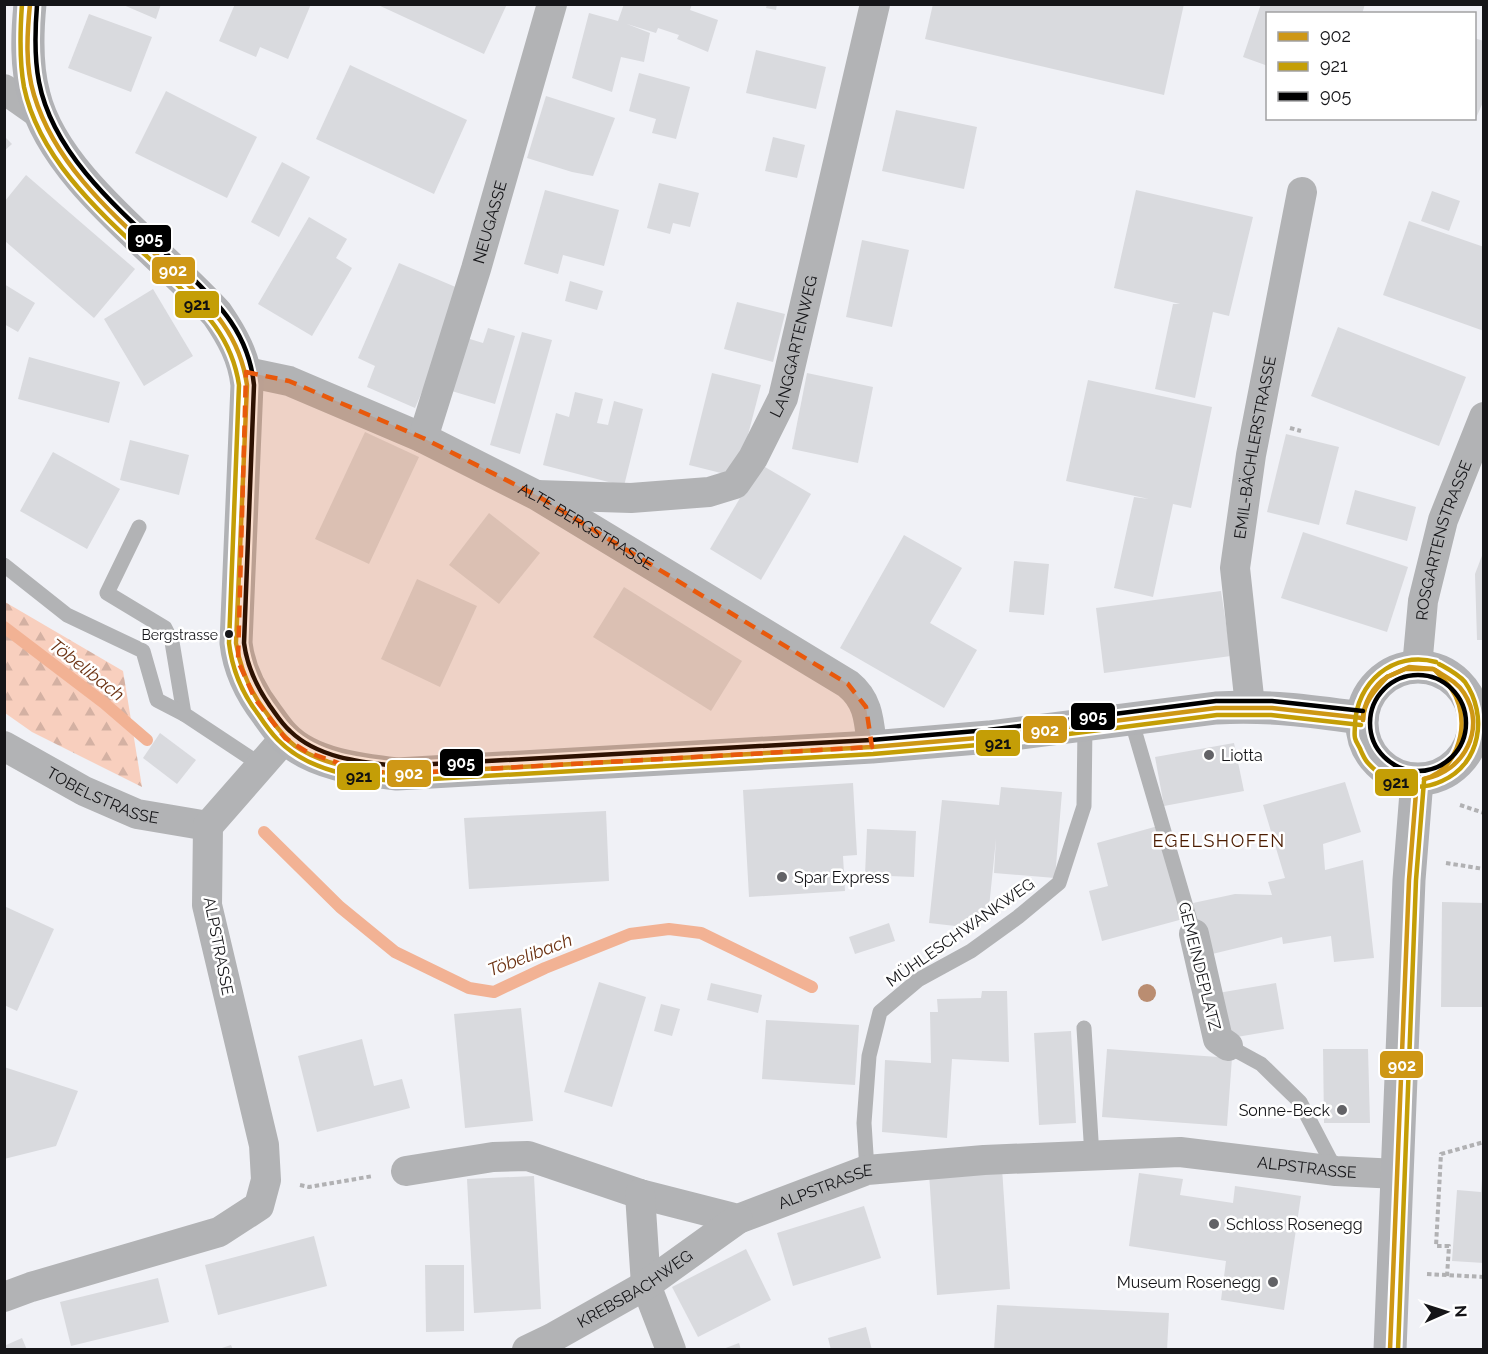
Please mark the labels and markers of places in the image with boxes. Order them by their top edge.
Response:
place label: Bergstrasse [141,627,218,643]
marker: Bergstrasse [223,628,235,640]
place label: Liotta [1221,746,1263,765]
marker: Liotta [1202,748,1216,762]
place label: Spar Express [794,868,890,887]
marker: Spar Express [775,870,789,884]
place label: Sonne-Beck [1239,1101,1331,1120]
marker: Sonne-Beck [1335,1103,1349,1117]
place label: Schloss Rosenegg [1226,1215,1363,1234]
marker: Schloss Rosenegg [1207,1217,1221,1231]
place label: Museum Rosenegg [1117,1273,1261,1292]
marker: Museum Rosenegg [1266,1275,1280,1289]

